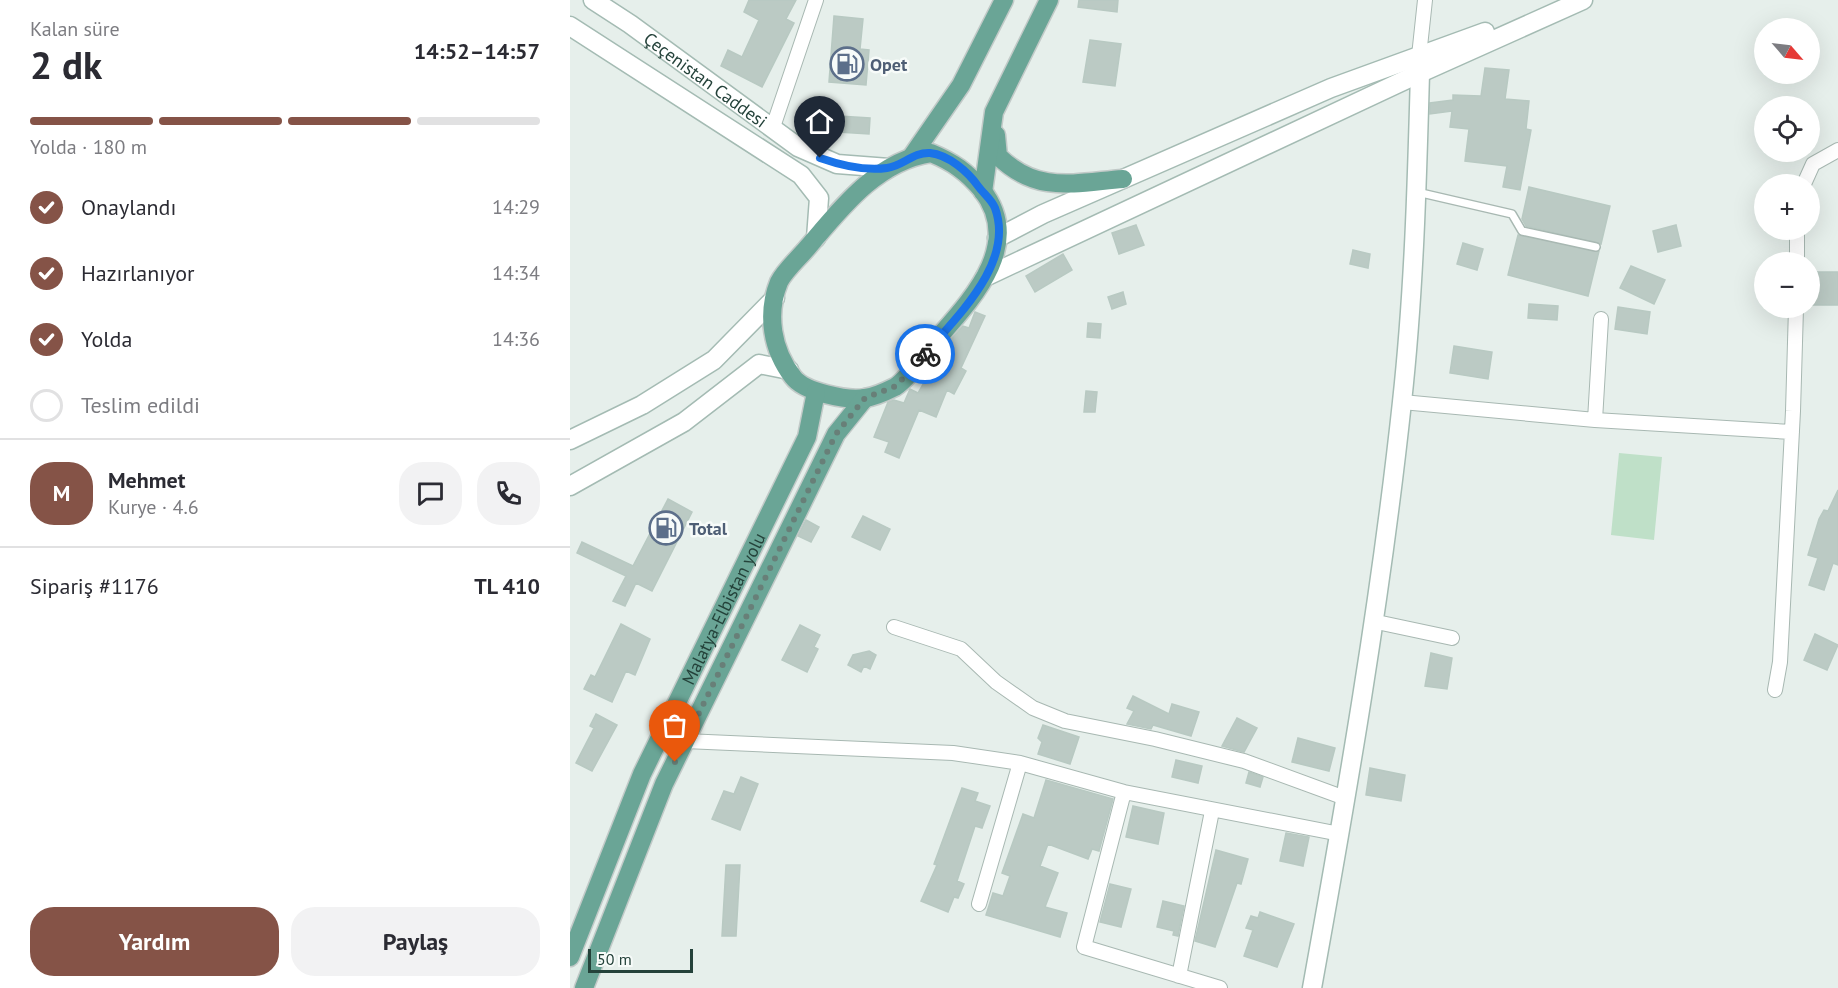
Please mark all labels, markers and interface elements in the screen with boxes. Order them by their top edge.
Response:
text: Kalan süre [30,16,120,42]
north arrow [1754,18,1820,84]
map controls [1754,18,1820,318]
street label: Çeçenistan Caddesi [640,27,772,132]
text: 14:52–14:57 [414,37,540,65]
text: 2 dk [30,39,102,90]
fuel station icon: Opet [829,46,865,82]
place label: Opet [870,53,908,76]
pin [794,96,845,158]
button: locate [1754,96,1820,162]
icon: home [803,105,836,138]
text: Yolda · 180 m [30,134,147,160]
button: + [1754,174,1820,240]
icon: check [30,191,63,224]
text: Onaylandı [81,193,176,221]
text: 14:29 [492,194,540,220]
button: − [1754,252,1820,318]
icon: check [30,257,63,290]
text: Hazırlanıyor [81,259,194,287]
text: 14:34 [492,260,540,286]
icon: check [30,323,63,356]
courier [895,324,955,384]
text: Yolda [81,325,132,353]
text: 14:36 [492,326,540,352]
icon: bike [909,338,942,371]
text: Teslim edildi [81,391,200,419]
button: chat [399,462,462,525]
button: phone [477,462,540,525]
text: Mehmet [108,466,185,494]
text: M [53,479,70,507]
text: Kurye · 4.6 [108,494,199,520]
fuel station icon: Total [648,510,684,546]
place label: Total [689,517,728,540]
street label: Malatya-Elbistan yolu [676,529,770,688]
text: Sipariş #1176 [30,572,159,600]
text: TL 410 [474,572,540,600]
pin [649,700,700,762]
icon: bag [658,709,691,742]
button: Yardım [30,907,279,976]
button: Paylaş [291,907,540,976]
scale bar [588,946,693,974]
text: 50 m [597,949,632,969]

